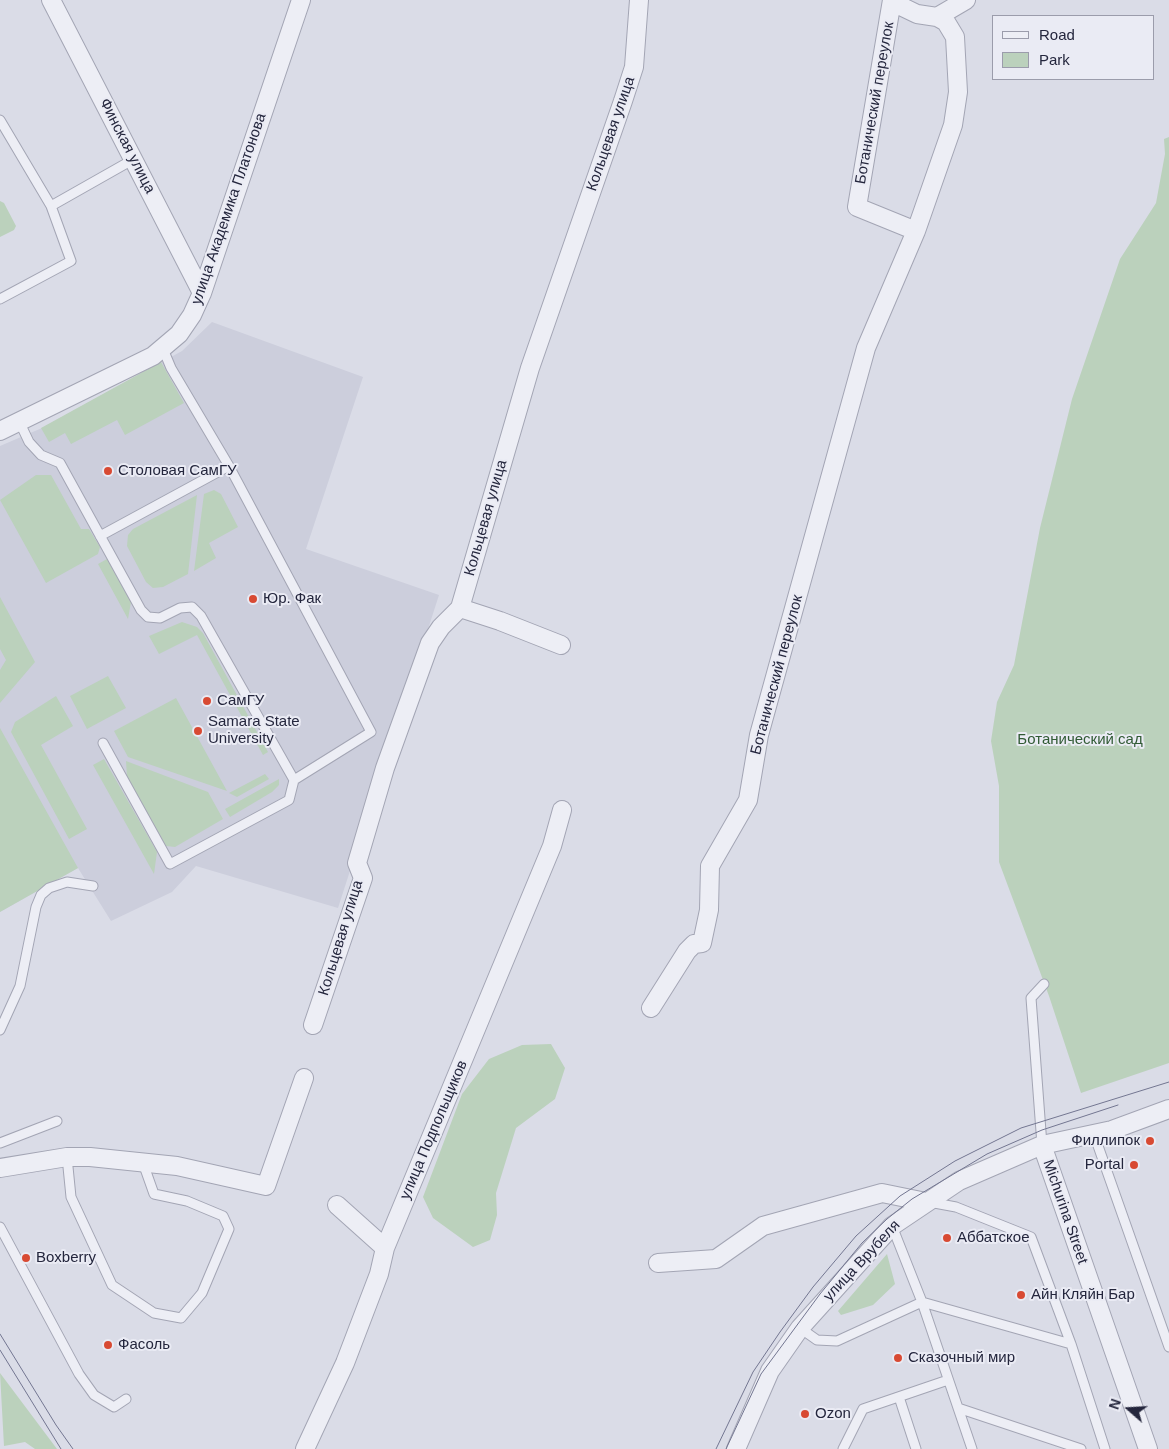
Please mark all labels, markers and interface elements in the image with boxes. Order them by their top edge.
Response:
legend [992,15,1154,80]
street label: Ботанический переулок [852,20,898,186]
text: Road [1039,26,1075,43]
text: Park [1039,51,1070,68]
street label: Кольцевая улица [583,74,639,194]
street label: Финская улица [95,95,159,197]
street label: улица Академика Платонова [188,111,270,307]
street label: Кольцевая улица [461,458,511,578]
place label: Столовая СамГУ [118,462,237,480]
marker: Столовая СамГУ [102,465,114,477]
place label: Юр. Фак [263,590,321,608]
marker: Юр. Фак [247,593,259,605]
street label: Ботанический переулок [747,593,807,757]
place label: СамГУ [217,692,264,710]
marker: СамГУ [201,695,213,707]
place label: Samara State University [208,713,300,748]
marker: Samara State University [192,725,204,737]
park label: Ботанический сад [1017,731,1143,749]
street label: Кольцевая улица [315,878,367,998]
street label: улица Подпольщиков [397,1058,471,1202]
place label: Филлипок [1071,1132,1140,1150]
marker: Филлипок [1144,1135,1156,1147]
place label: Portal [1085,1156,1124,1174]
street label: Michurina Street [1039,1157,1091,1267]
marker: Portal [1128,1159,1140,1171]
street label: улица Врубеля [820,1217,904,1305]
place label: Аббатское [957,1229,1029,1247]
marker: Аббатское [941,1232,953,1244]
place label: Boxberry [36,1249,96,1267]
marker: Boxberry [20,1252,32,1264]
place label: Айн Кляйн Бар [1031,1286,1135,1304]
marker: Айн Кляйн Бар [1015,1289,1027,1301]
place label: Фасоль [118,1336,170,1354]
marker: Фасоль [102,1339,114,1351]
place label: Сказочный мир [908,1349,1015,1367]
marker: Сказочный мир [892,1352,904,1364]
north arrow [1104,1384,1154,1434]
text: N [1106,1397,1124,1412]
place label: Ozon [815,1405,851,1423]
marker: Ozon [799,1408,811,1420]

